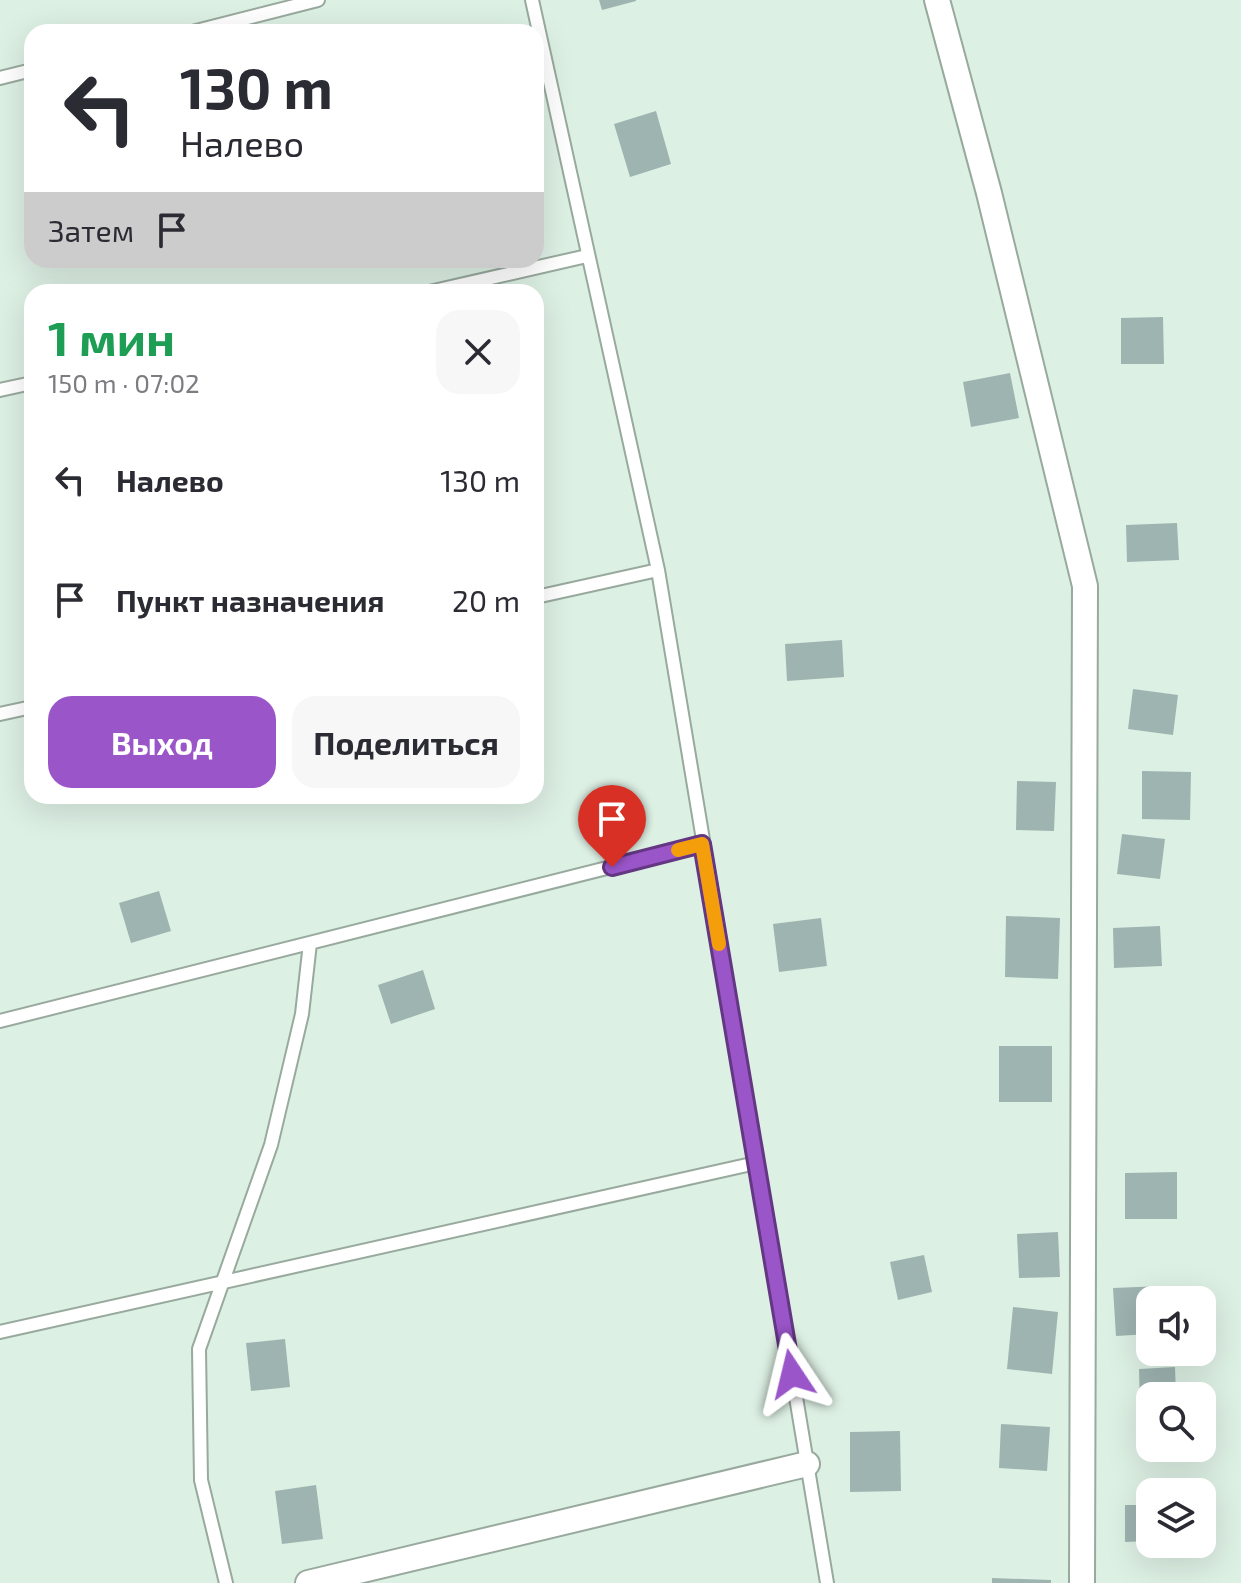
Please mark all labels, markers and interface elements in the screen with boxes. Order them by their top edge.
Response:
text: 130 m [180,53,333,120]
icon: left [48,56,152,160]
text: Налево [180,121,304,164]
icon: arrive [150,208,194,252]
text: Затем [48,212,134,248]
text: 1 мин [48,308,175,366]
button: close [436,310,520,394]
text: 150 m · 07:02 [48,367,200,398]
icon: left [48,458,92,502]
text: Налево [116,462,224,498]
text: 130 m [440,462,520,498]
icon: arrive [48,578,92,622]
text: Пункт назначения [116,582,384,618]
text: 20 m [452,582,520,618]
button: Выход [48,696,276,788]
button: Поделиться [292,696,520,788]
pin [578,785,646,867]
icon: arrive [590,797,634,841]
map controls [1136,1286,1216,1558]
button: sound [1136,1286,1216,1366]
position arrow [750,1332,834,1416]
button: search [1136,1382,1216,1462]
button: layers [1136,1478,1216,1558]

